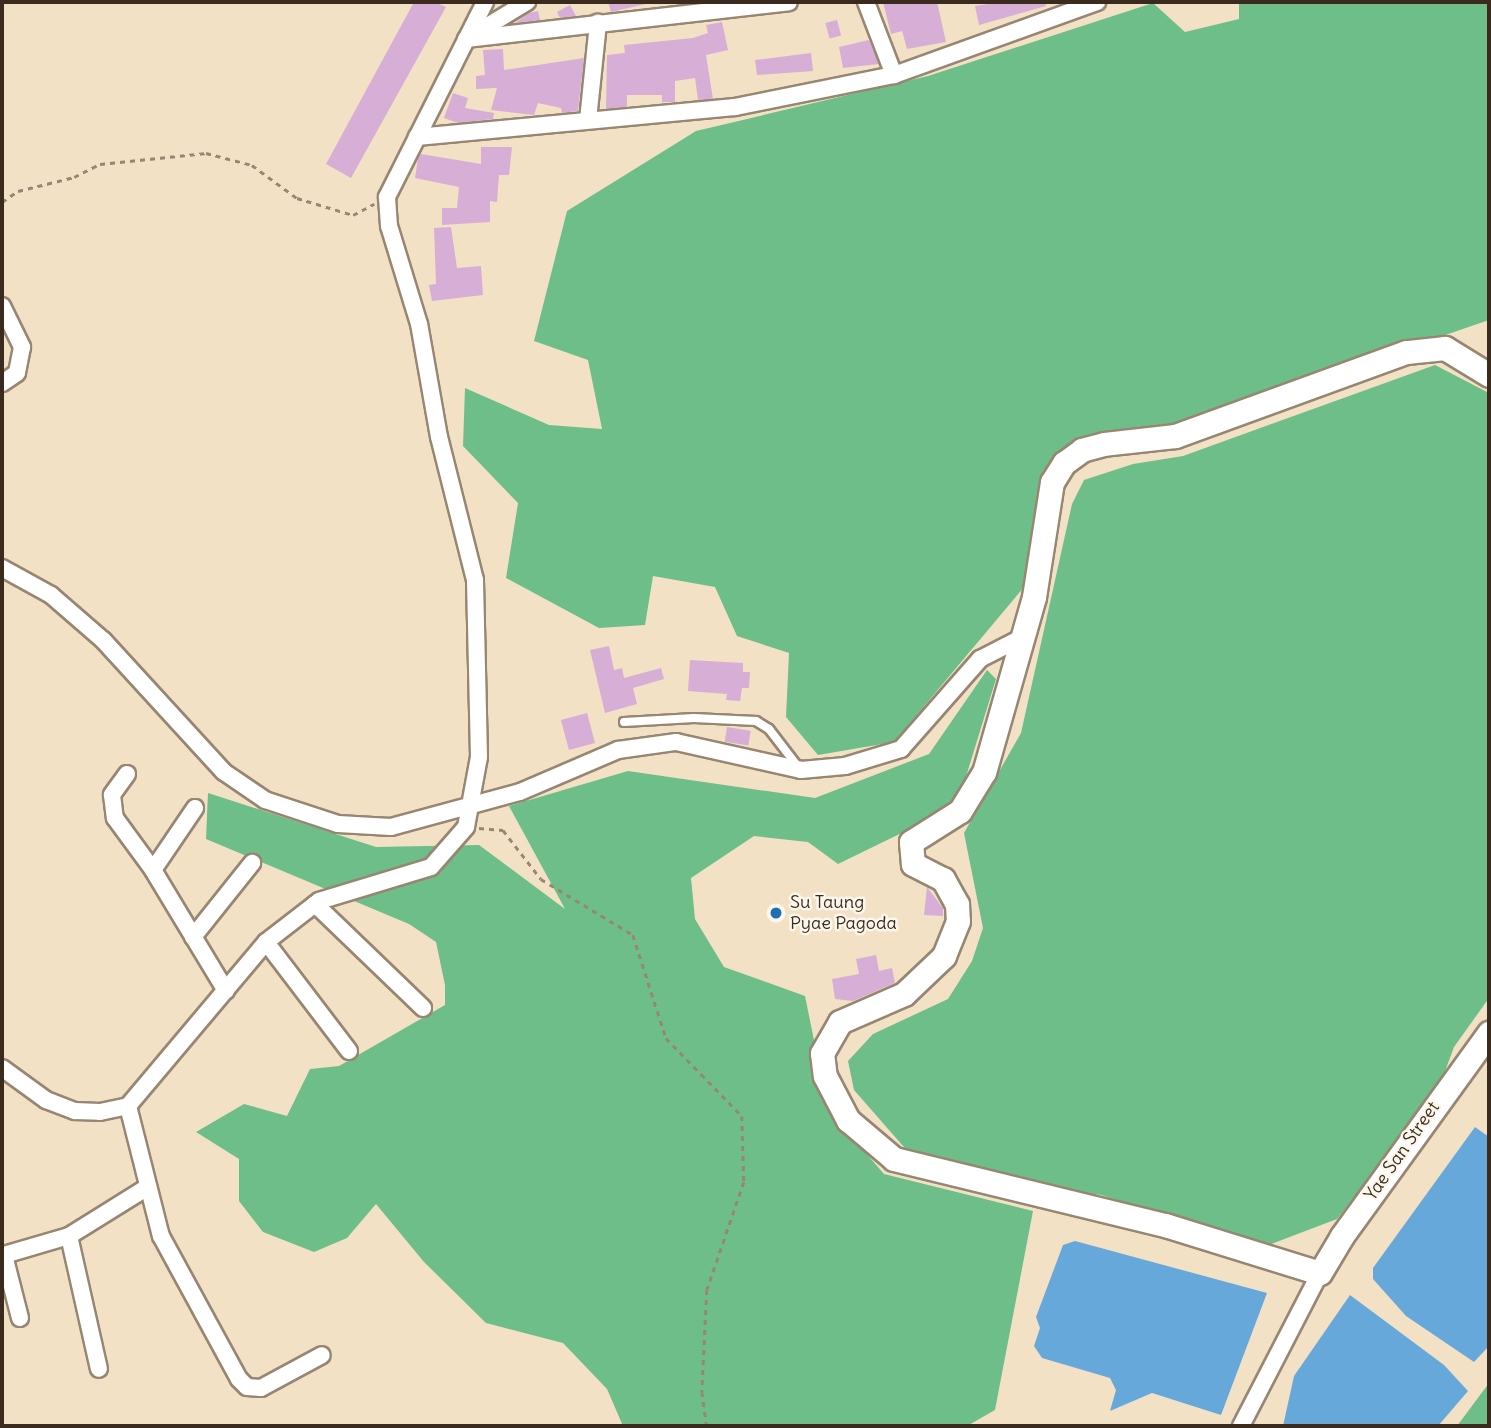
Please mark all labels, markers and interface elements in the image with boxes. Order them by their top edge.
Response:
place label: Su Taung Pyae Pagoda [790,892,897,934]
marker: Su Taung Pyae Pagoda [768,905,784,921]
street label: Yae San Street [1360,1097,1444,1205]

